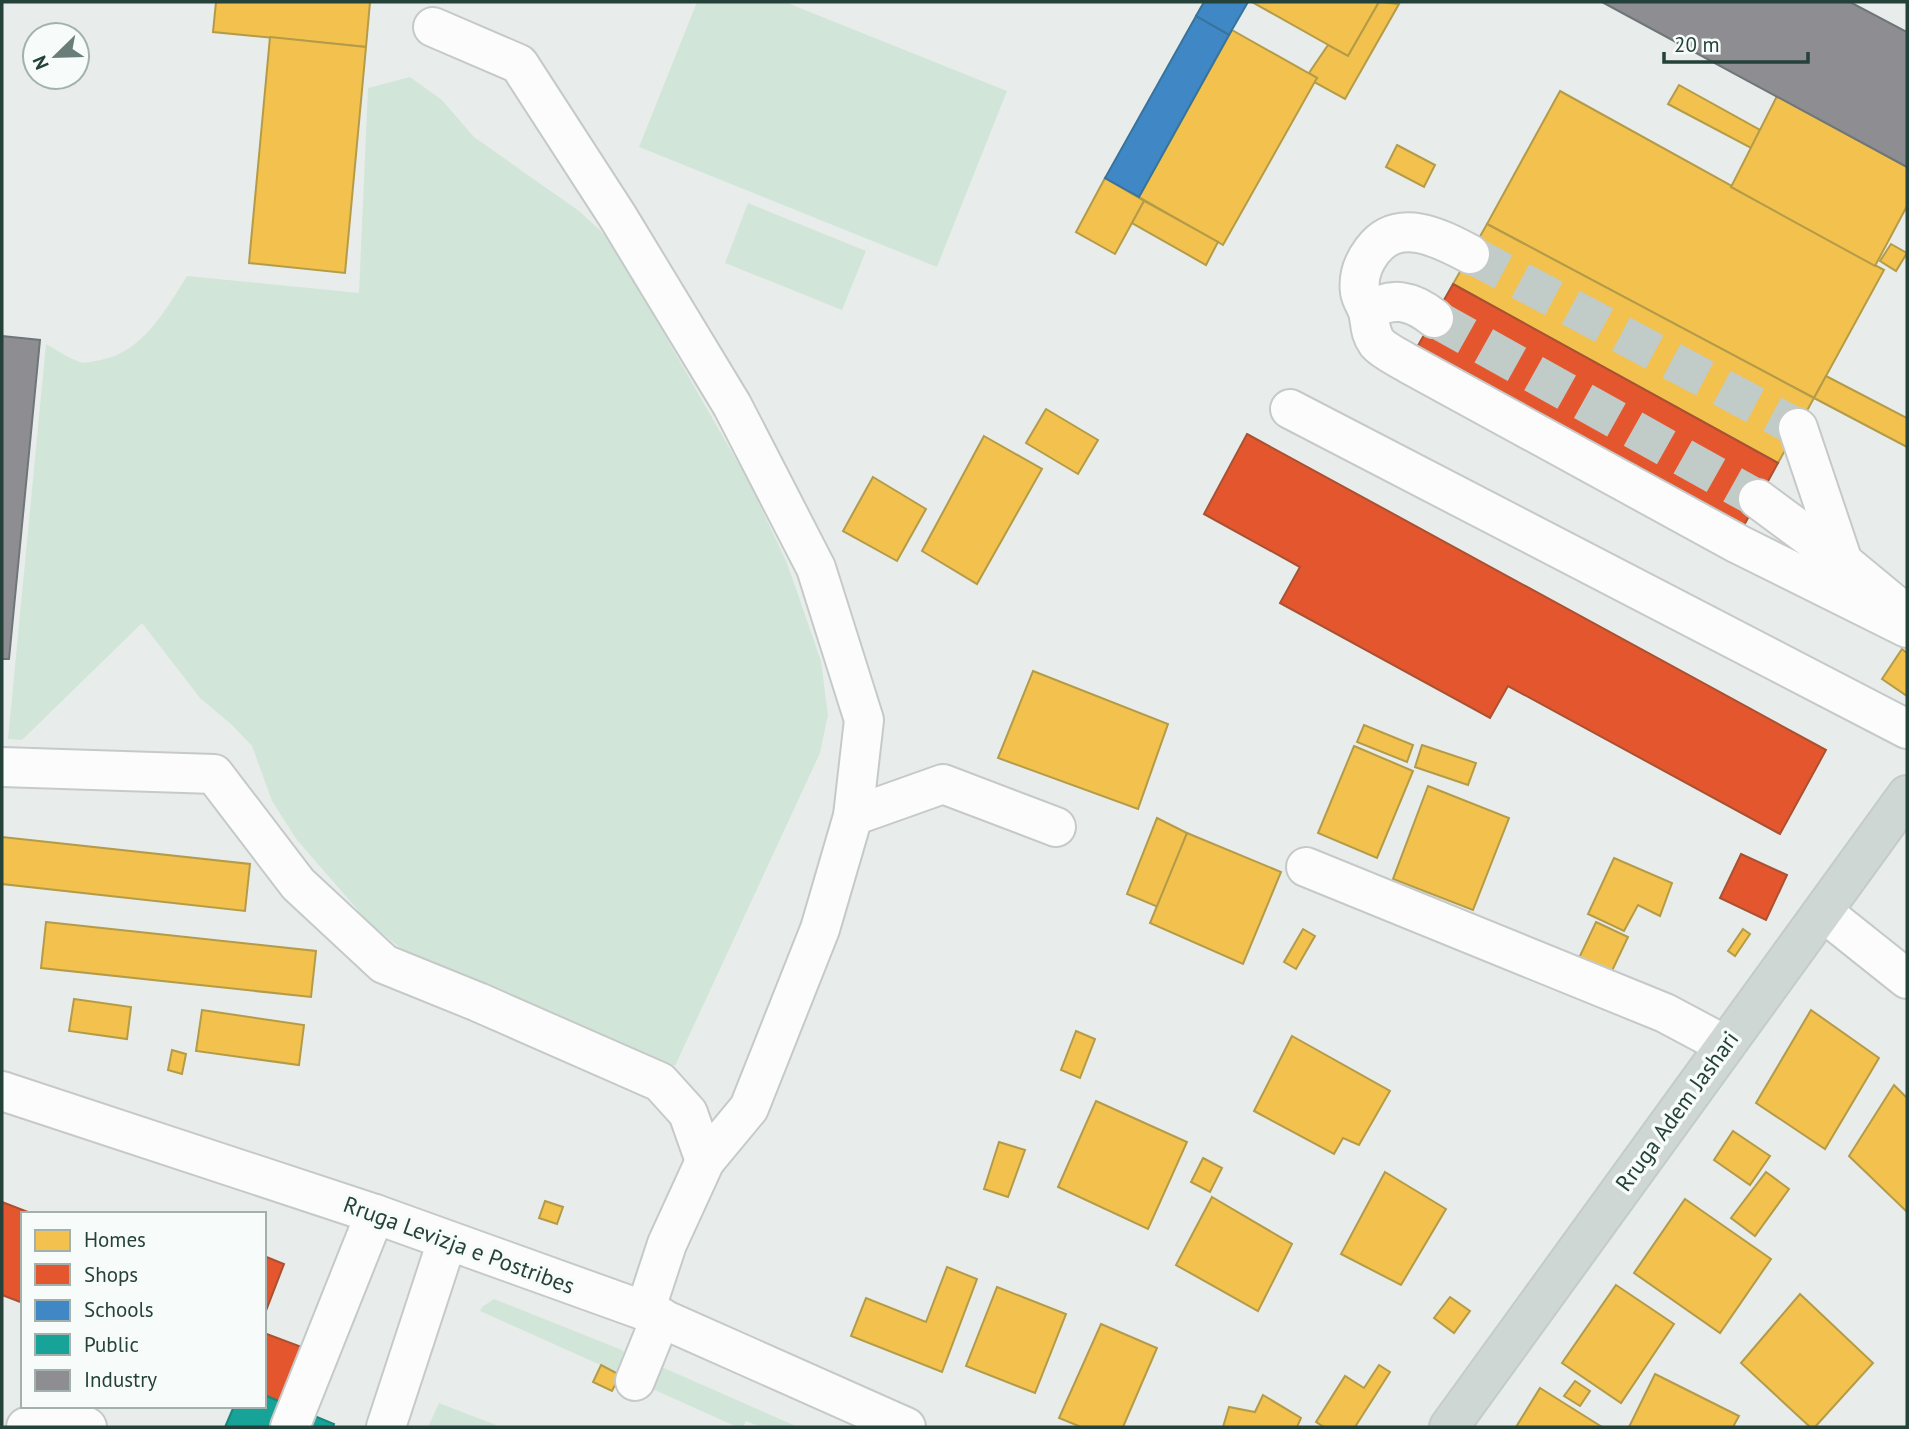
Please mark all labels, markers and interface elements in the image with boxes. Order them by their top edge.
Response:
north arrow [21,21,91,91]
scale bar [1664,21,1808,65]
text: 20 m [1674,31,1720,58]
text: N [27,52,54,73]
street label: Rruga Adem Jashari [1609,1025,1744,1196]
street label: Rruga Levizja e Postribes [340,1189,579,1300]
legend [21,1212,266,1408]
text: Homes [84,1226,146,1253]
text: Shops [84,1261,138,1288]
text: Schools [84,1296,154,1323]
text: Public [84,1331,139,1358]
text: Industry [84,1366,157,1393]

